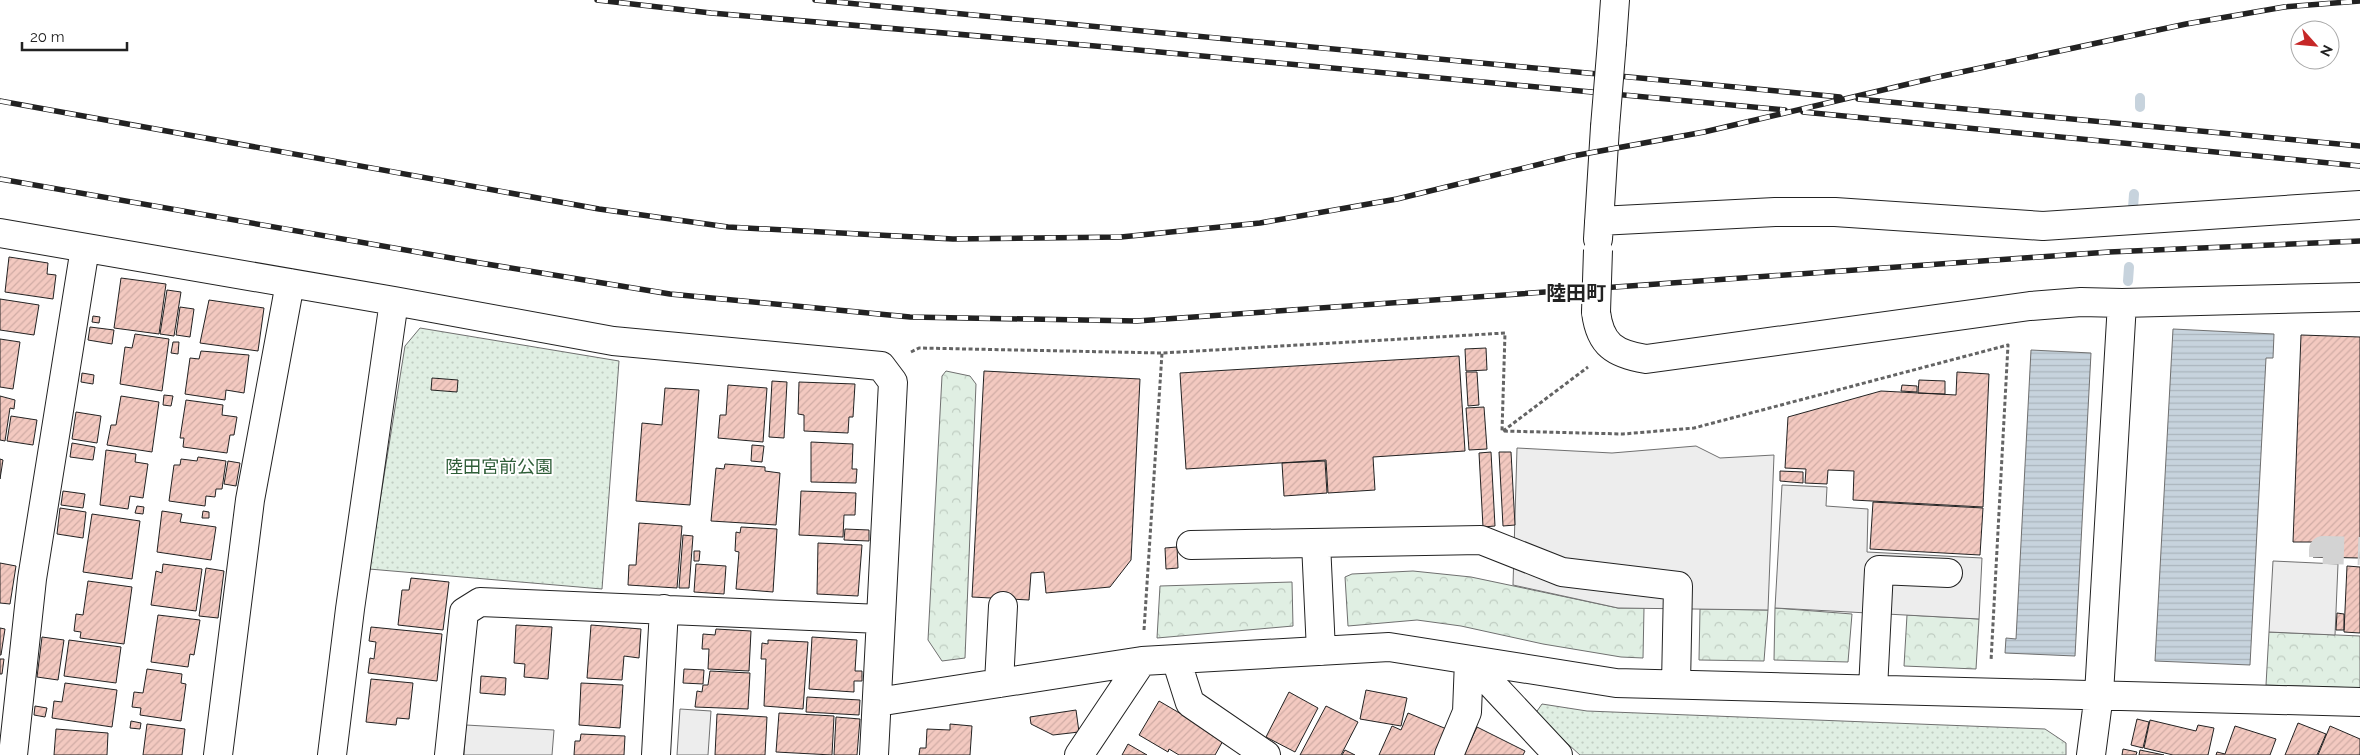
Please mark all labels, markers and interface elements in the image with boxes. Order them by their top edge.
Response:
scale bar [22,20,128,52]
north arrow [2290,20,2340,70]
text: 20 m [30,28,65,46]
text: N [2317,43,2336,59]
district label: 陸田町 [1546,281,1606,305]
park label: 陸田宮前公園 [445,456,553,477]

